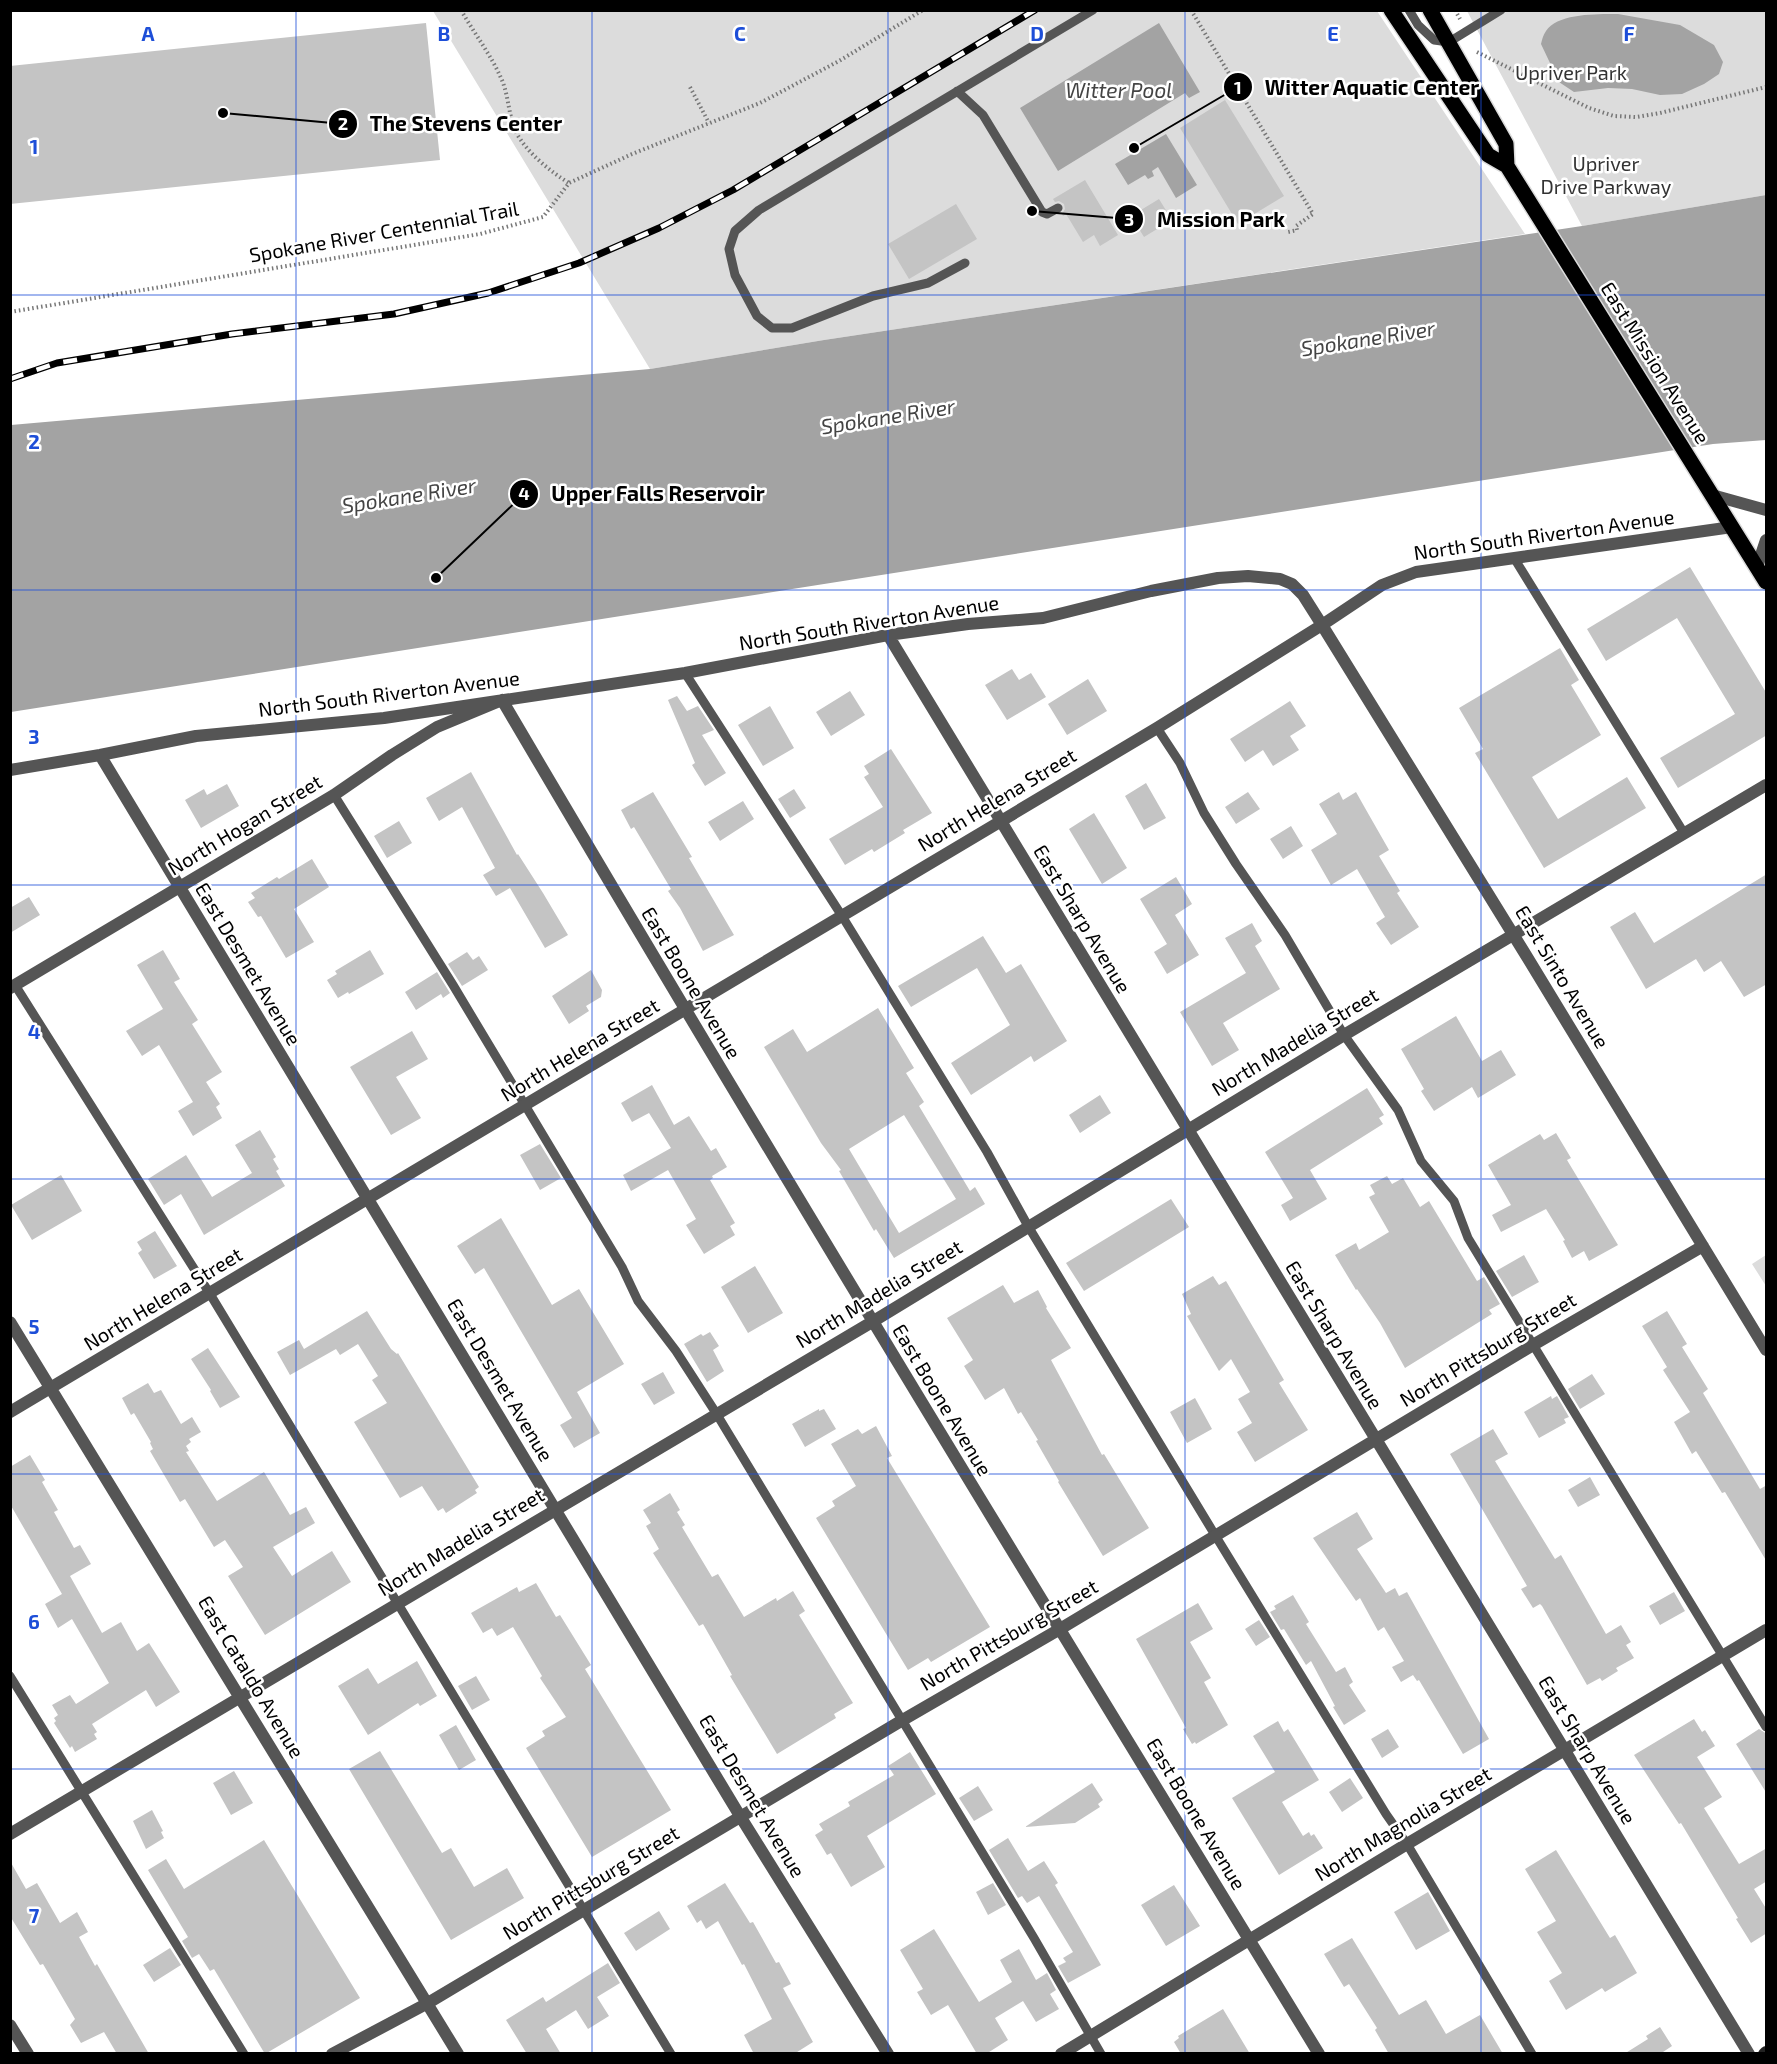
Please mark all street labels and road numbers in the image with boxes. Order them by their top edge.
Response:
street label: Spokane River Centennial Trail [247,195,520,267]
street label: East Mission Avenue [1596,277,1715,448]
street label: North South Riverton Avenue [1412,504,1676,564]
street label: North South Riverton Avenue [737,590,1001,654]
street label: North South Riverton Avenue [257,665,521,721]
street label: North Helena Street [913,742,1080,856]
street label: North Hogan Street [163,768,326,880]
street label: East Sharp Avenue [1029,840,1137,997]
street label: East Desmet Avenue [191,878,307,1049]
street label: East Sinto Avenue [1511,901,1615,1052]
street label: East Boone Avenue [637,902,747,1063]
street label: North Madelia Street [1207,982,1382,1100]
street label: North Helena Street [496,992,663,1106]
street label: North Madelia Street [791,1234,966,1352]
street label: North Helena Street [79,1241,246,1355]
street label: East Sharp Avenue [1281,1256,1389,1413]
street label: North Pittsburg Street [1395,1287,1580,1411]
street label: East Desmet Avenue [443,1294,559,1465]
street label: East Boone Avenue [888,1319,998,1480]
street label: North Madelia Street [373,1482,548,1600]
street label: North Pittsburg Street [915,1573,1102,1695]
street label: East Cataldo Avenue [194,1591,310,1762]
street label: East Sharp Avenue [1534,1671,1642,1828]
street label: East Desmet Avenue [695,1710,811,1881]
street label: East Boone Avenue [1142,1733,1252,1894]
street label: North Magnolia Street [1310,1761,1495,1885]
street label: North Pittsburg Street [498,1820,683,1944]

